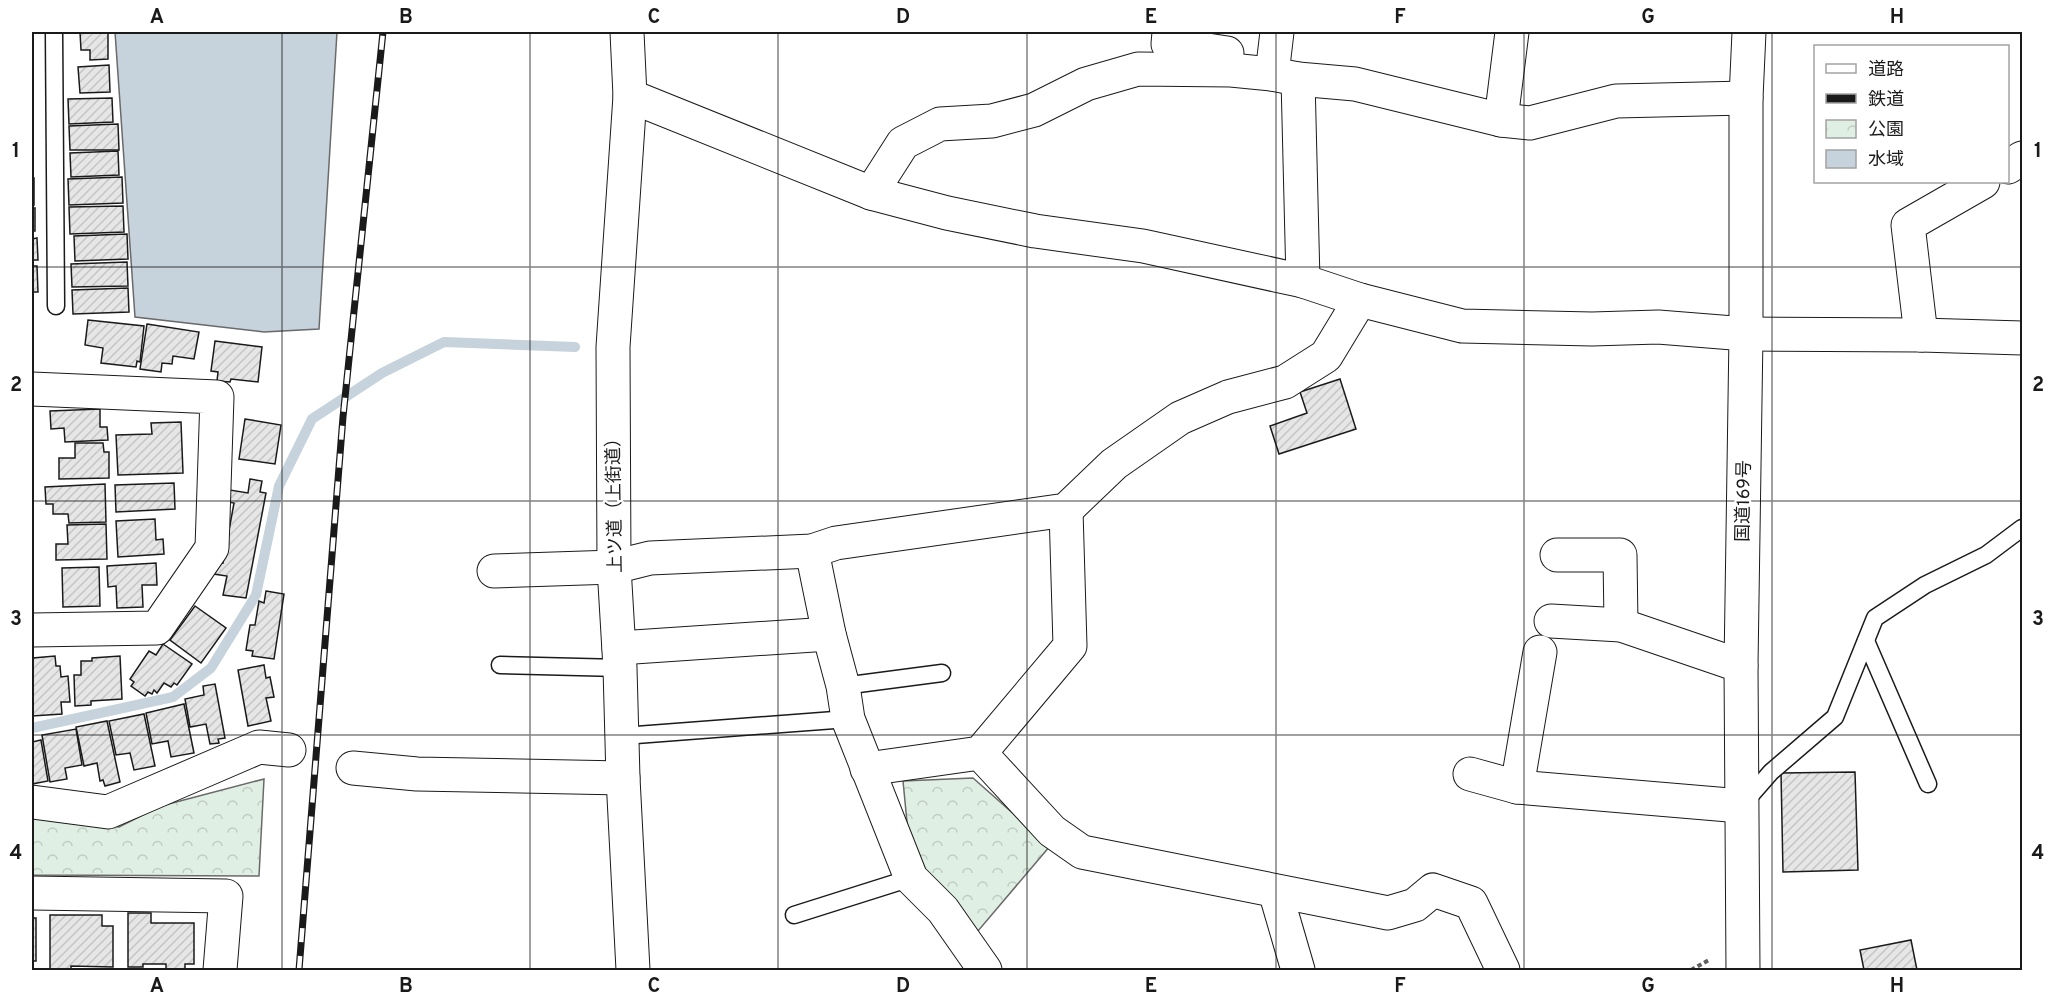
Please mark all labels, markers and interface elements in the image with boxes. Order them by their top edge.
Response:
text: A [150,5,164,31]
text: B [399,5,413,31]
text: C [648,5,660,31]
text: D [896,5,910,31]
text: E [1145,5,1157,31]
text: F [1394,5,1406,31]
text: G [1641,5,1655,31]
text: H [1890,5,1904,31]
legend [1814,45,2009,183]
text: 道路 [1868,59,1904,82]
text: 鉄道 [1868,89,1904,112]
text: 公園 [1868,119,1904,142]
text: 1 [12,139,20,165]
text: 1 [2034,139,2042,165]
text: 水域 [1868,149,1904,172]
text: 2 [10,373,22,399]
text: 2 [2032,373,2044,399]
street label: 上ツ道（上街道） [603,429,628,573]
street label: 国道169号 [1732,460,1757,542]
text: 3 [10,607,22,633]
text: 3 [2032,607,2044,633]
text: 4 [10,841,22,867]
text: 4 [2032,841,2044,867]
text: A [150,974,164,1000]
text: B [399,974,413,1000]
text: C [648,974,660,1000]
text: D [896,974,910,1000]
text: E [1145,974,1157,1000]
text: F [1394,974,1406,1000]
text: G [1641,974,1655,1000]
text: H [1890,974,1904,1000]

